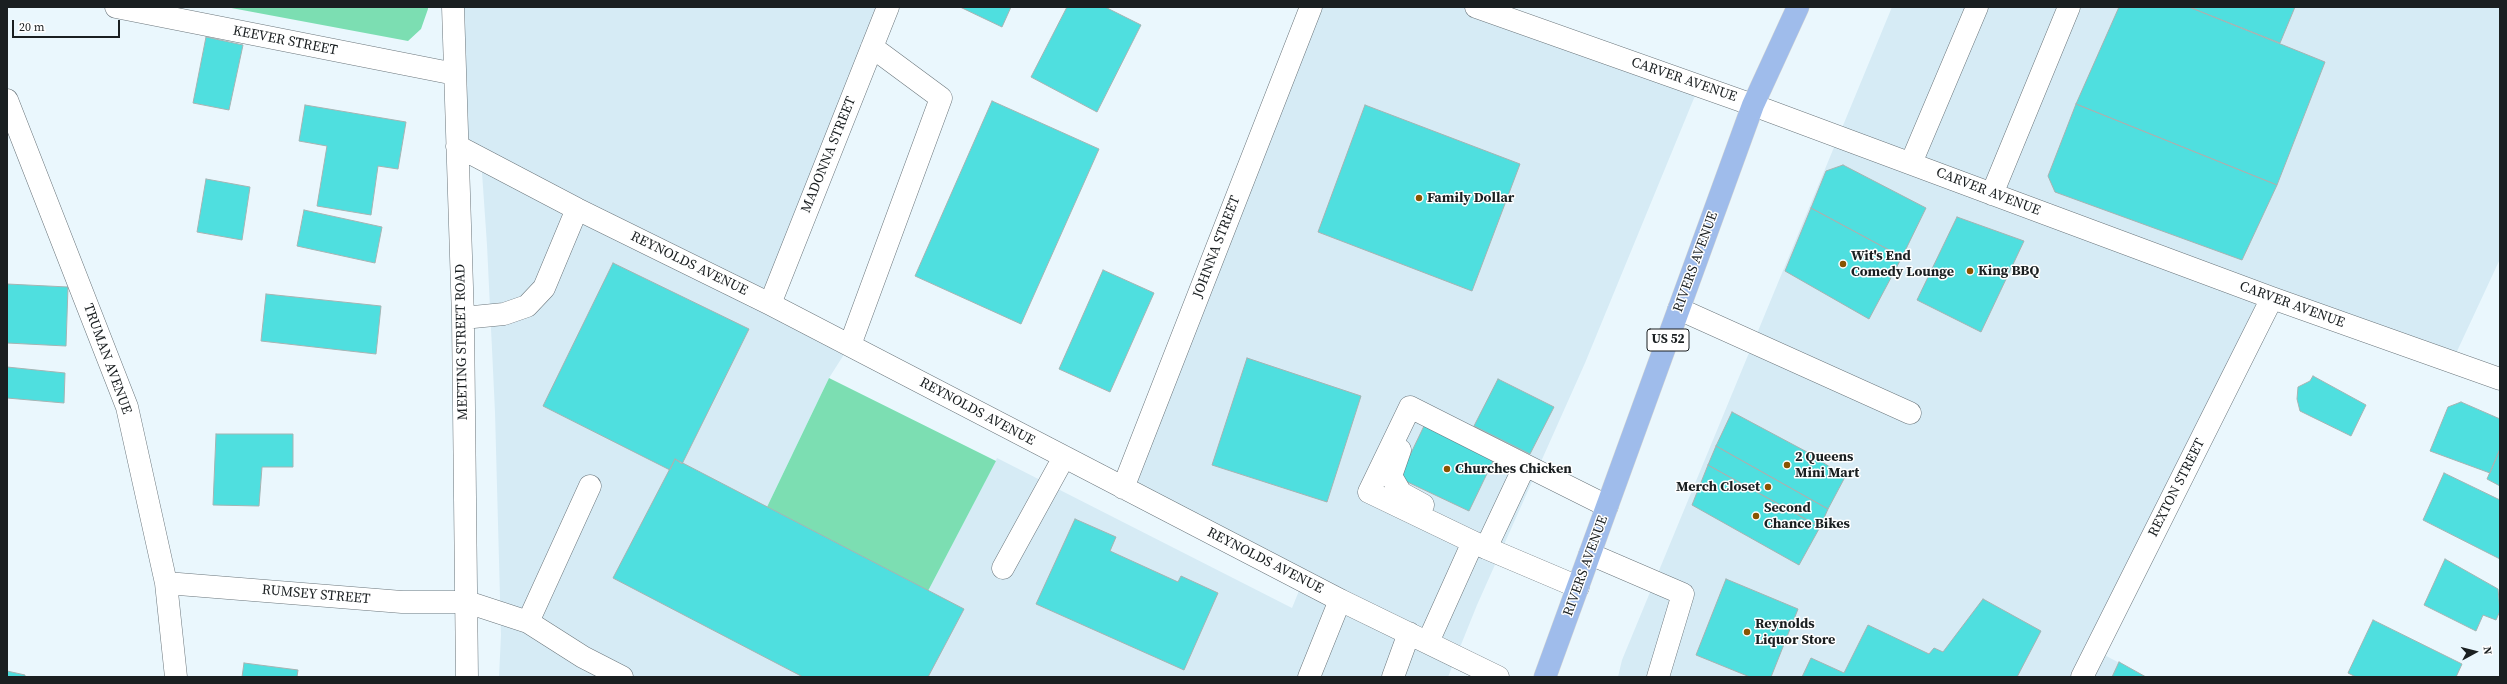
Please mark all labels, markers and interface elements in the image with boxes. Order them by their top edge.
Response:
scale bar [14,12,122,38]
text: 20 m [19,19,45,35]
street label: KEEVER STREET [231,23,339,59]
street label: CARVER AVENUE [1629,54,1739,106]
street label: MADONNA STREET [798,94,860,216]
street label: CARVER AVENUE [1933,164,2043,220]
place label: Family Dollar [1427,190,1514,206]
street label: JOHNNA STREET [1190,193,1244,301]
marker: Family Dollar [1414,193,1424,203]
street label: RIVERS AVENUE [1670,209,1722,315]
street label: REYNOLDS AVENUE [628,228,750,300]
place label: Wit's End Comedy Lounge [1851,248,1954,280]
marker: Wit's End Comedy Lounge [1838,259,1848,269]
place label: King BBQ [1978,263,2039,279]
street label: MEETING STREET ROAD [452,264,472,420]
marker: King BBQ [1965,266,1975,276]
street label: CARVER AVENUE [2237,278,2347,332]
street label: TRUMAN AVENUE [79,301,135,417]
road number: US 52 [1647,329,1689,351]
street label: REYNOLDS AVENUE [916,374,1038,450]
street label: REXTON STREET [2145,436,2209,540]
place label: 2 Queens Mini Mart [1795,449,1859,482]
marker: 2 Queens Mini Mart [1782,460,1792,470]
place label: Churches Chicken [1455,461,1572,477]
marker: Churches Chicken [1442,464,1452,474]
place label: Merch Closet [1676,479,1760,495]
marker: Merch Closet [1763,482,1773,492]
place label: Second Chance Bikes [1764,500,1850,532]
marker: Second Chance Bikes [1751,511,1761,521]
street label: RIVERS AVENUE [1560,513,1612,619]
street label: REYNOLDS AVENUE [1204,524,1326,598]
street label: RUMSEY STREET [261,582,371,608]
place label: Reynolds Liquor Store [1755,616,1835,648]
marker: Reynolds Liquor Store [1742,627,1752,637]
north arrow [2455,632,2495,672]
text: N [2479,646,2495,655]

